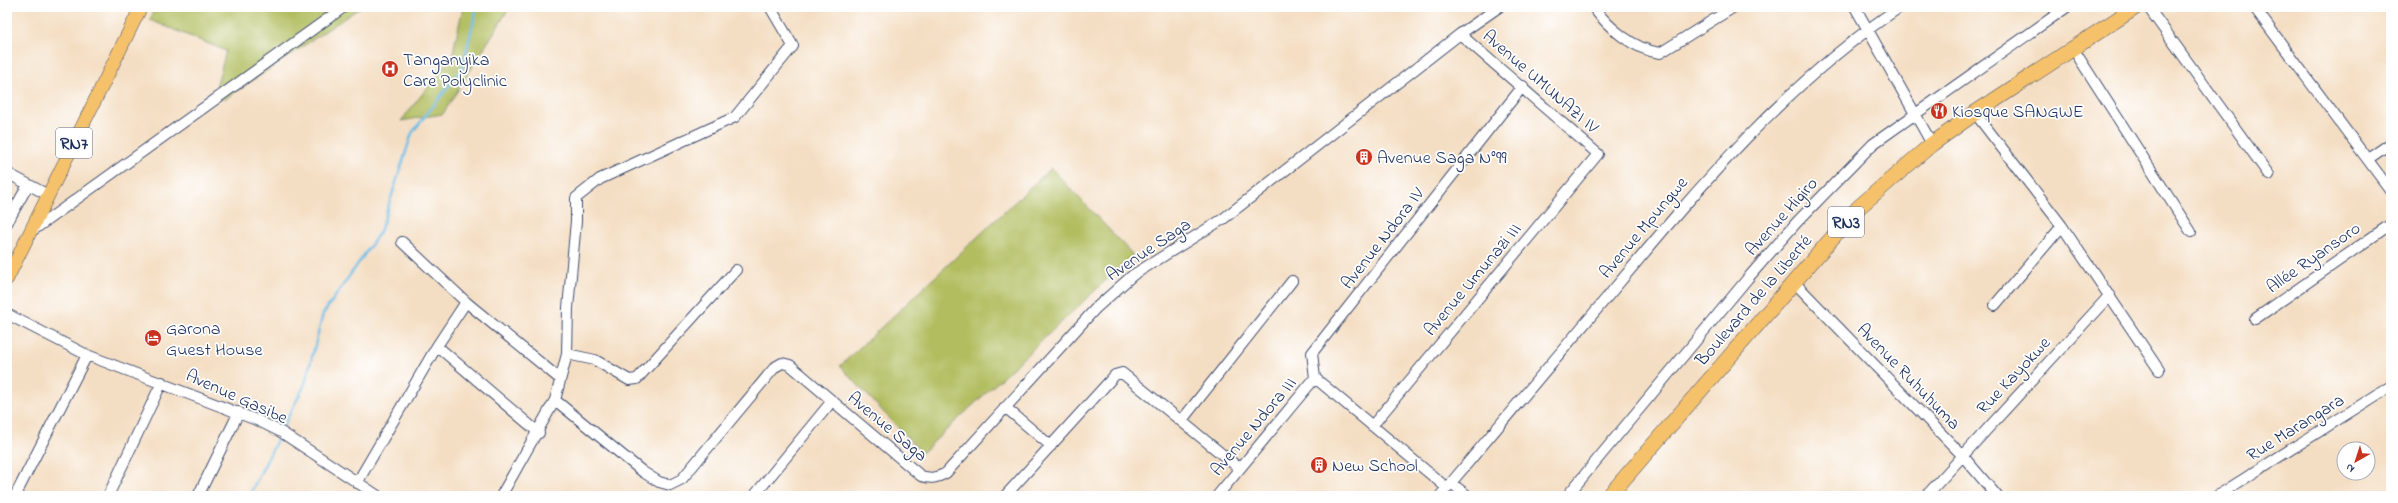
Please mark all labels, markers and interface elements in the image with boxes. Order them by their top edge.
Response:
street label: Avenue UMUNAZI IV [1476,25,1604,141]
place label: Tanganyika Care Polyclinic [403,48,507,95]
hospital icon: Tanganyika Care Polyclinic [380,59,400,79]
place label: Kiosque SANGWE [1952,100,2084,126]
restaurant icon: Kiosque SANGWE [1929,101,1949,121]
road number: RN7 [56,128,92,158]
place label: Avenue Saga N°99 [1377,146,1507,173]
building icon: Avenue Saga N°99 [1354,147,1374,167]
street label: Avenue Mpungwe [1594,171,1696,286]
street label: Avenue Higiro [1740,172,1826,263]
street label: Avenue Ndora IV [1336,183,1432,295]
road number: RN3 [1828,207,1864,237]
street label: Avenue Saga [1101,213,1197,290]
street label: Allée Ryansoro [2262,217,2367,301]
street label: Avenue Umunazi III [1418,218,1529,342]
street label: Boulevard de la Liberté [1689,229,1820,374]
place label: Garona Guest House [166,317,264,364]
street label: Avenue Ruhuhuma [1850,318,1965,437]
hotel icon: Garona Guest House [143,328,163,348]
street label: Rue Kayokwe [1971,331,2058,421]
street label: Avenue Gasibe [181,364,292,432]
street label: Avenue Ndora III [1205,372,1304,483]
street label: Avenue Saga [840,386,932,470]
street label: Rue Marangara [2242,388,2350,470]
north arrow [2336,441,2376,481]
place label: New School [1332,454,1418,480]
building icon: New School [1309,455,1329,475]
text: N [2342,459,2358,477]

